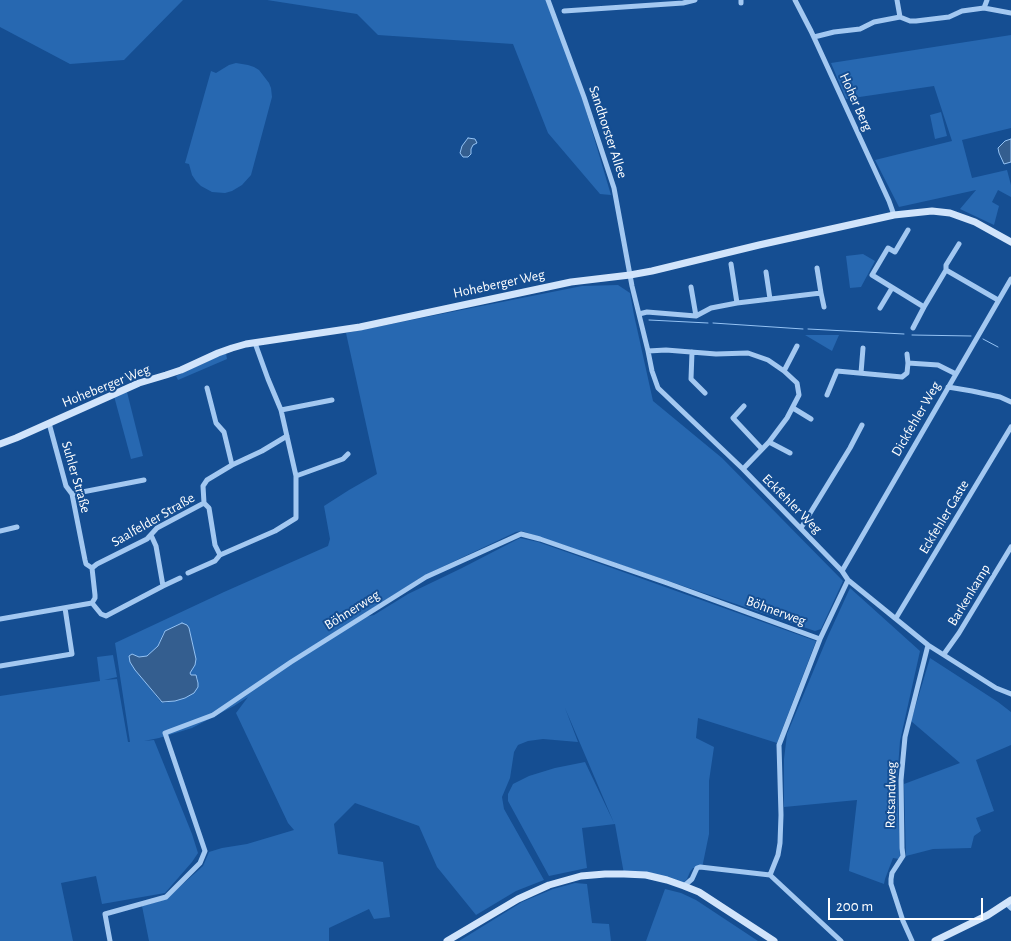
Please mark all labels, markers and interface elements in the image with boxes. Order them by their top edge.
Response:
street label: Hoher Berg [836,70,876,134]
street label: Sandhorster Allee [585,84,631,180]
street label: Hoheberger Weg [452,266,546,302]
street label: Hoheberger Weg [60,361,152,411]
street label: Dickfehler Weg [888,379,944,459]
street label: Suhler Straße [58,439,94,515]
street label: Eckfehler Weg [759,471,825,537]
street label: Eckfehler Gaste [915,477,973,557]
street label: Saalfelder Straße [108,489,198,551]
street label: Barkenkamp [944,561,994,629]
street label: Böhnerweg [321,586,383,634]
street label: Böhnerweg [744,592,808,630]
street label: Rotsandweg [882,761,900,829]
scale bar [831,888,986,920]
text: 200 m [836,899,873,914]

